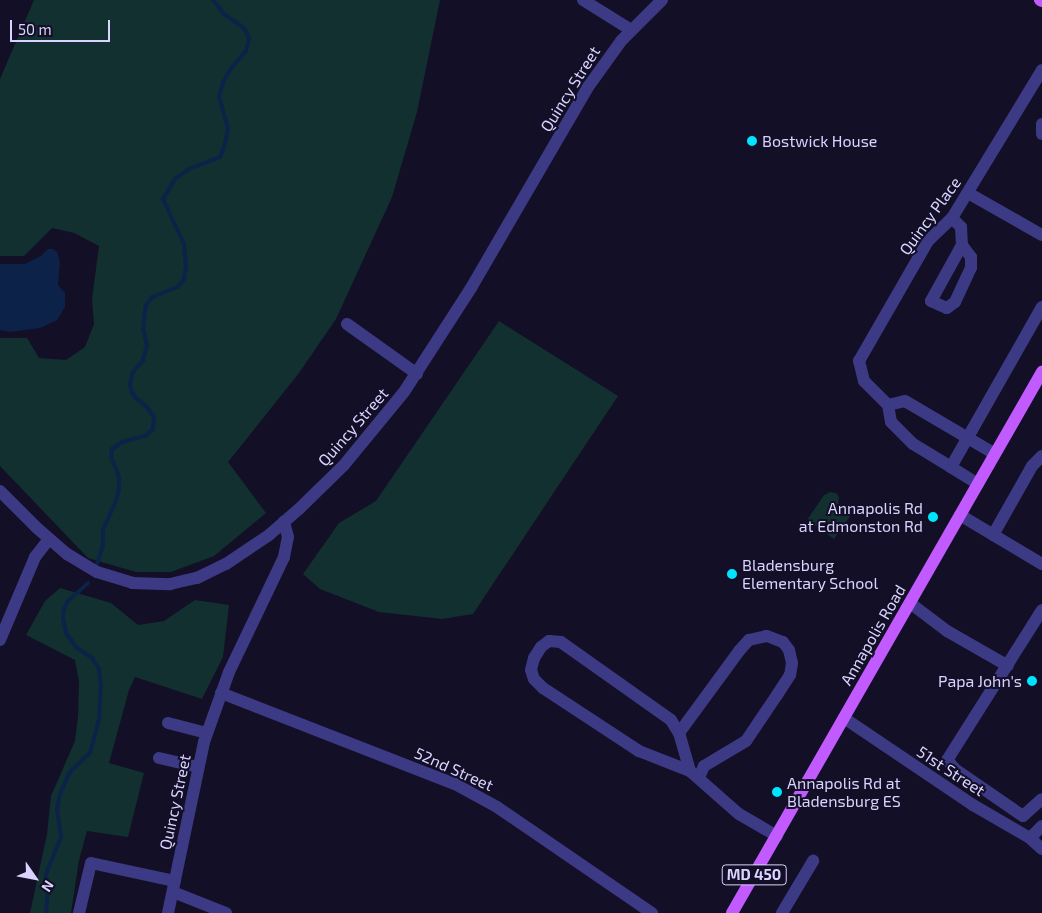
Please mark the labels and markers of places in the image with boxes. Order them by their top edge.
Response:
place label: Bostwick House [762,131,878,151]
marker: Bostwick House [746,135,758,147]
place label: Annapolis Rd at Edmonston Rd [799,498,923,536]
marker: Annapolis Rd at Edmonston Rd [927,511,939,523]
place label: Bladensburg Elementary School [742,555,879,593]
marker: Bladensburg Elementary School [726,568,738,580]
place label: Papa John's [938,671,1022,691]
marker: Papa John's [1026,675,1038,687]
place label: Annapolis Rd at Bladensburg ES [787,773,901,811]
marker: Annapolis Rd at Bladensburg ES [771,786,783,798]

